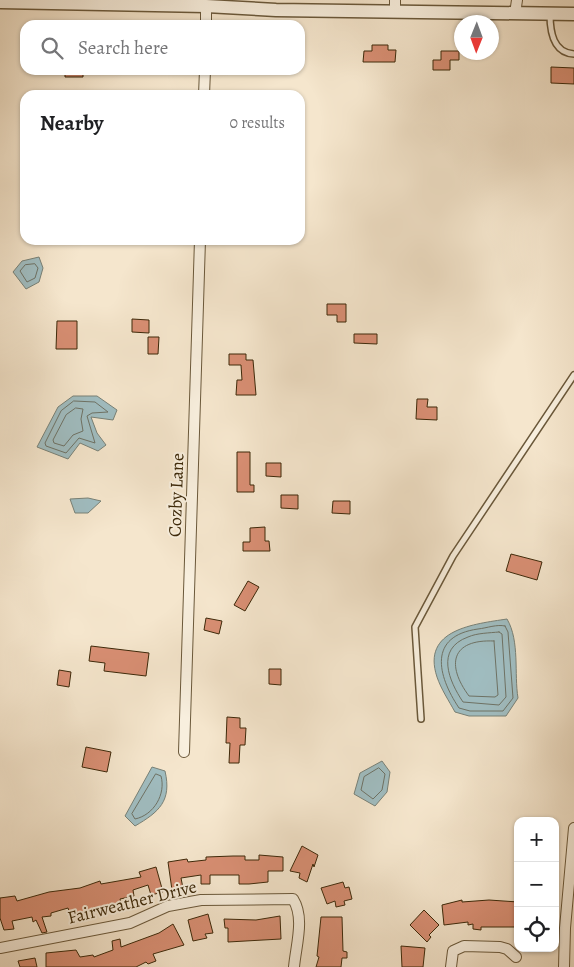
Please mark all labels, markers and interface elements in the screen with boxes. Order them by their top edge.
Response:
north arrow [454,15,499,60]
search box [20,20,305,75]
icon: search [38,34,66,62]
text: Search here [78,35,168,61]
text: Nearby [40,109,103,137]
text: 0 results [229,112,285,134]
street label: Cozby Lane [163,453,189,537]
map controls [514,817,559,952]
button: + [514,817,559,862]
button: − [514,862,559,907]
street label: Fairweather Drive [65,874,199,930]
button: locate [514,907,559,952]

